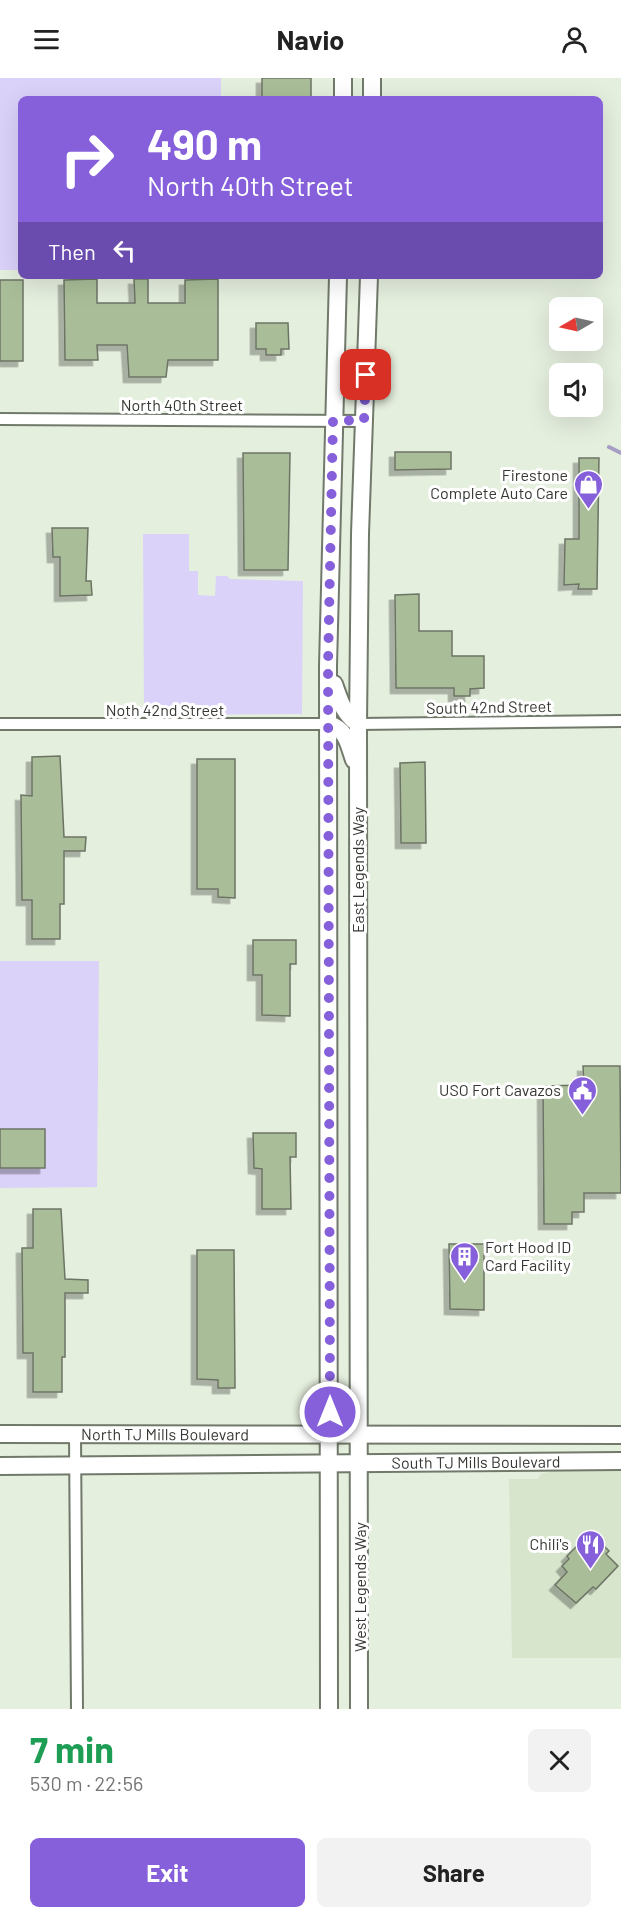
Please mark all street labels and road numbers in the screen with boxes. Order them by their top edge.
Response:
street label: North 40th Street [121,395,243,414]
street label: South 42nd Street [426,696,552,717]
street label: Noth 42nd Street [106,700,224,719]
street label: East Legends Way [348,806,367,933]
street label: North TJ Mills Boulevard [81,1424,249,1443]
street label: South TJ Mills Boulevard [391,1451,560,1472]
street label: West Legends Way [350,1521,369,1652]

